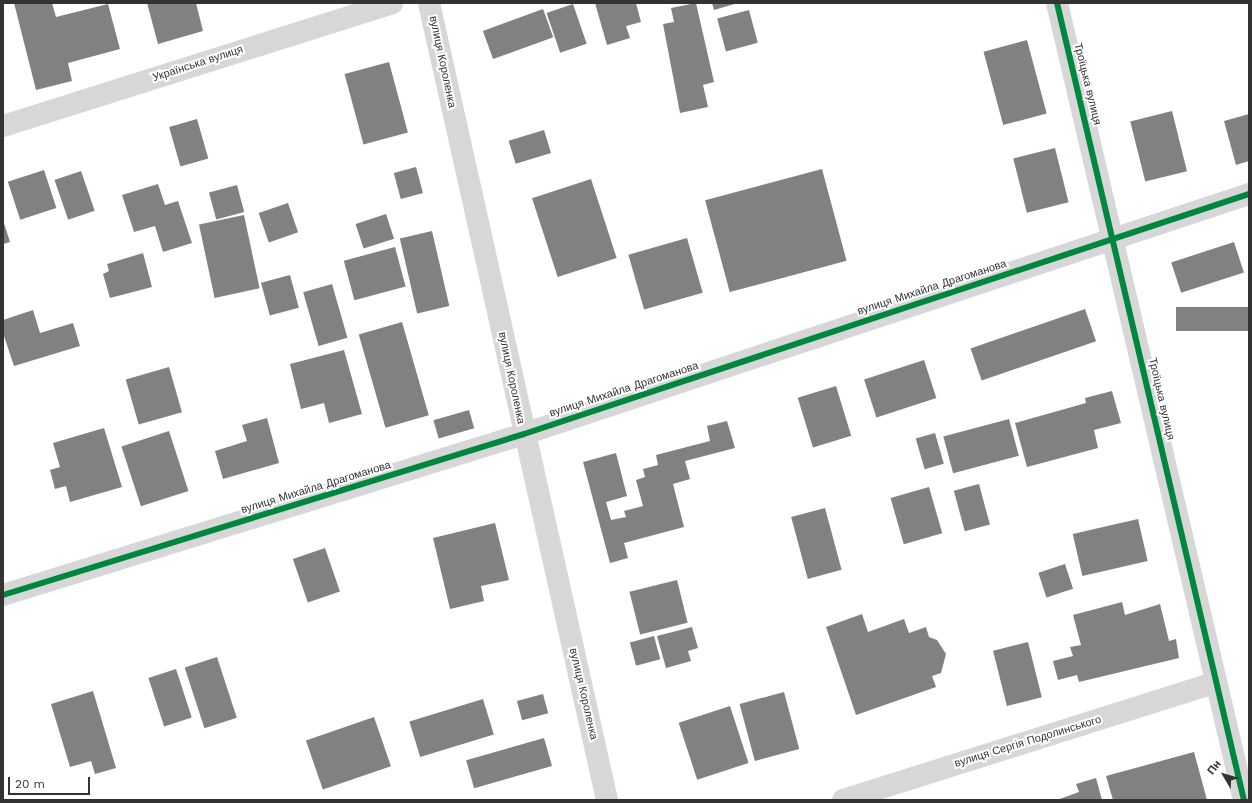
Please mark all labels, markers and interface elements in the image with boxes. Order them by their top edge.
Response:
street label: вулиця Короленка [426,15,458,109]
street label: Троїцька вулиця [1070,42,1104,126]
street label: Українська вулиця [151,43,245,85]
street label: вулиця Михайла Драгоманова [856,258,1008,318]
street label: вулиця Короленка [495,331,527,425]
street label: Троїцька вулиця [1145,357,1177,441]
street label: вулиця Михайла Драгоманова [548,360,700,420]
street label: вулиця Михайла Драгоманова [240,459,392,517]
street label: вулиця Короленка [566,647,600,741]
street label: вулиця Сергія Подолинського [953,713,1103,771]
north arrow [1204,755,1244,795]
text: Пн [1205,758,1224,777]
scale bar [10,769,92,795]
text: 20 m [15,777,45,791]

